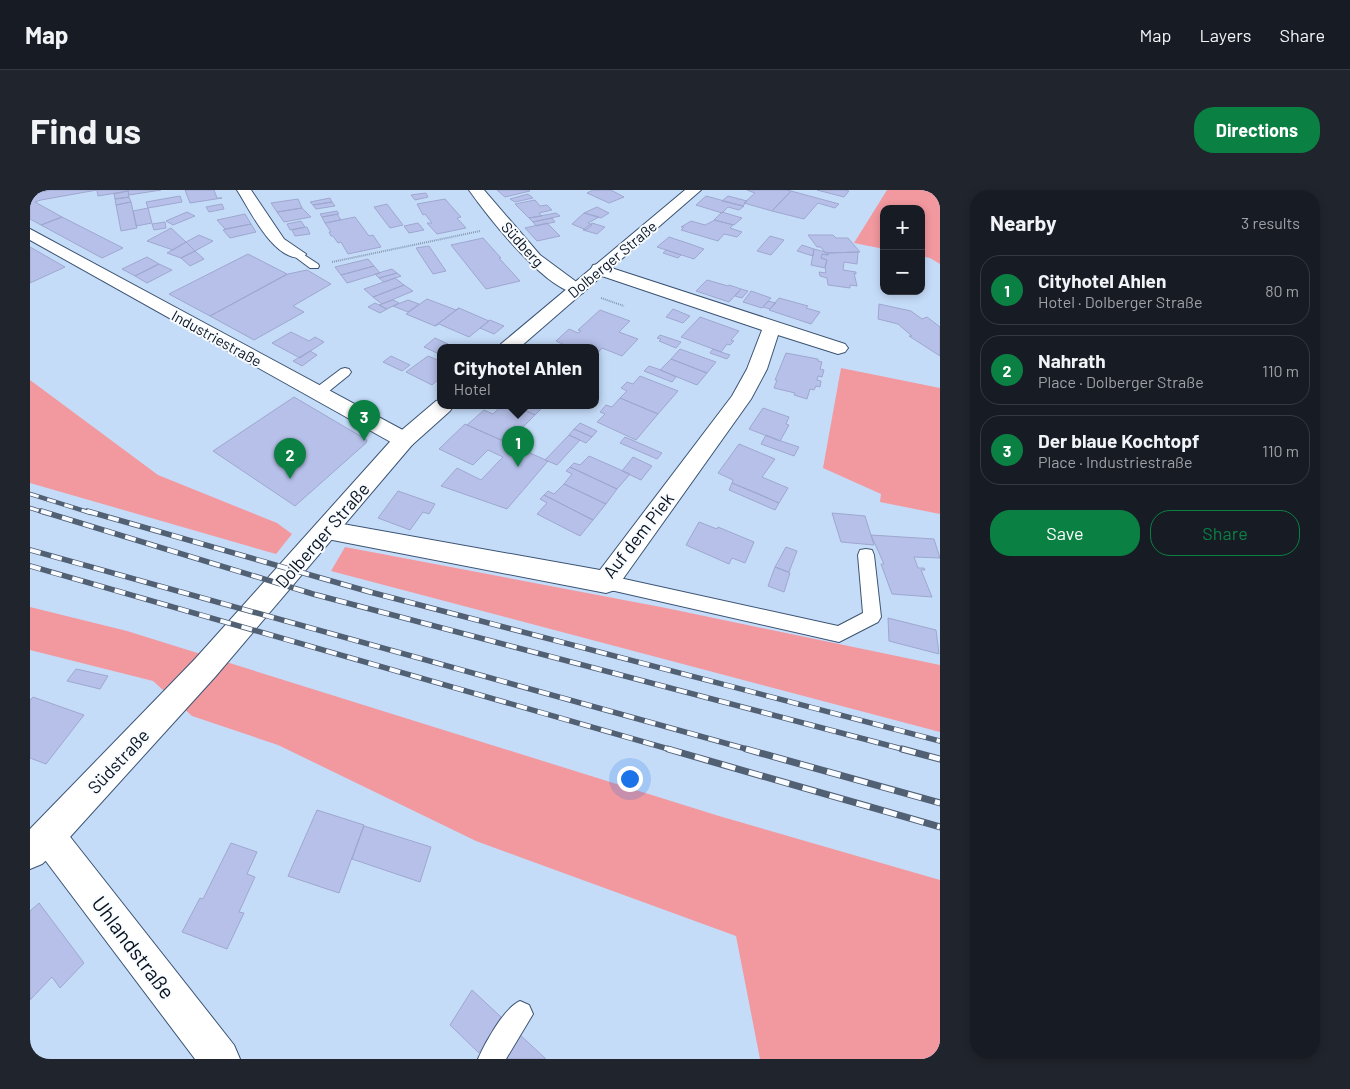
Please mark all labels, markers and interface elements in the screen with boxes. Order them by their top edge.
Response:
text: Map [25,20,68,49]
text: Map [1139,24,1171,46]
text: Layers [1199,24,1252,46]
text: Share [1280,24,1325,46]
button: Directions [1194,107,1320,153]
text: Find us [30,109,141,151]
map controls [880,205,925,295]
button: + [880,205,925,250]
text: Nearby [990,210,1056,235]
text: 3 results [1241,213,1300,232]
street label: Dolberger Straße [564,217,660,301]
street label: Südberg [498,218,548,270]
button: − [880,250,925,295]
text: Cityhotel Ahlen [1038,269,1166,292]
text: 1 [1004,281,1010,300]
text: 80 m [1265,281,1299,300]
text: Hotel · Dolberger Straße [1038,292,1202,311]
street label: Industriestraße [169,306,265,370]
popup [437,344,599,409]
text: Nahrath [1038,349,1106,372]
text: Cityhotel Ahlen [454,356,582,379]
text: 2 [1003,361,1011,380]
text: 110 m [1262,361,1299,380]
text: Place · Dolberger Straße [1038,372,1204,391]
text: Hotel [454,379,491,398]
pin: 3 [348,400,380,441]
pin: 1 [502,426,534,467]
text: Der blaue Kochtopf [1038,429,1199,452]
pin: 2 [274,438,306,479]
text: 3 [1003,441,1011,460]
text: 110 m [1262,441,1299,460]
text: Place · Industriestraße [1038,452,1193,471]
street label: Dolberger Straße [270,478,374,592]
street label: Auf dem Piek [598,488,678,582]
button: Save [990,510,1140,556]
button: Share [1150,510,1300,556]
street label: Südstraße [82,724,154,798]
your location [617,766,643,792]
street label: Uhlandstraße [87,891,181,1003]

